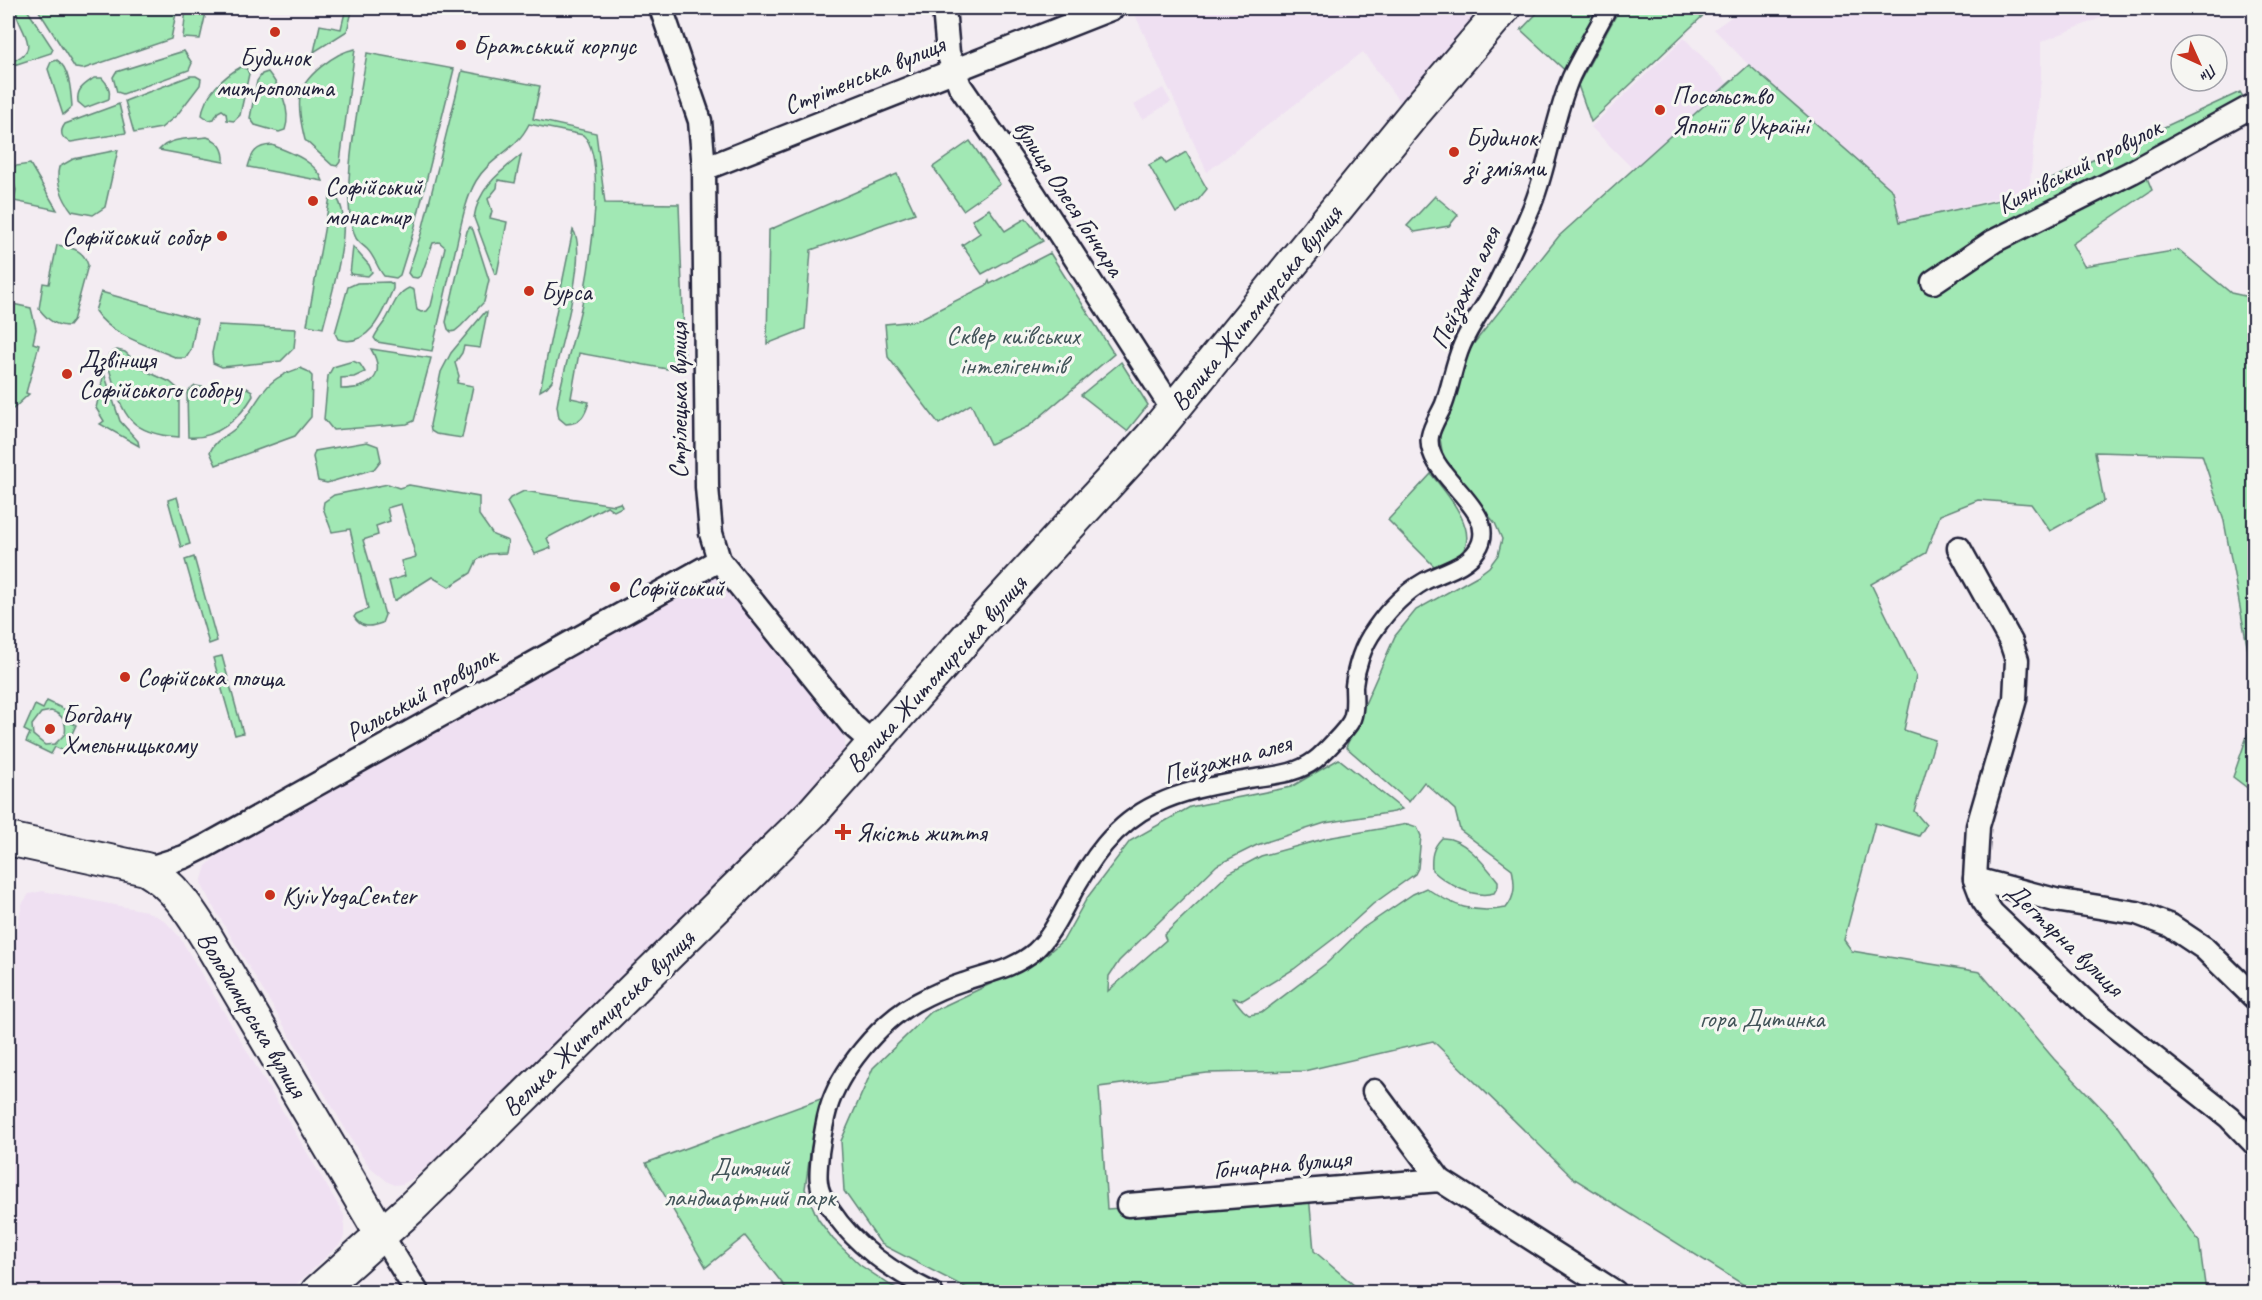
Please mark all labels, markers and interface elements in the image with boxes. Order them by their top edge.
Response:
marker: Будинок митрополита [268,25,282,39]
street label: Стрітенська вулиця [779,27,951,122]
place label: Братський корпус [473,29,638,62]
north arrow [2169,33,2229,93]
marker: Братський корпус [454,38,468,52]
place label: Будинок митрополита [216,41,335,104]
text: Пн [2195,60,2222,87]
place label: Посольство Японії в Україні [1672,79,1812,142]
marker: Посольство Японії в Україні [1653,103,1667,117]
street label: Киянівський провулок [1992,109,2169,221]
street label: вулиця Олеся Гончара [1006,113,1133,284]
place label: Будинок зі зміями [1463,121,1547,185]
marker: Будинок зі зміями [1447,145,1461,159]
place label: Софійський монастир [325,170,424,233]
marker: Софійський монастир [306,194,320,208]
street label: Велика Житомирська вулиця [1163,197,1350,418]
place label: Софійський собор [62,220,212,253]
street label: Пейзажна алея [1422,220,1509,355]
marker: Софійський собор [215,229,229,243]
place label: Бурса [541,275,593,308]
marker: Бурса [522,284,536,298]
park label: Сквер київських інтелігентів [946,319,1082,382]
street label: Стрілецька вулиця [662,321,695,479]
place label: Дзвіниця Софійського собору [79,343,244,406]
marker: Дзвіниця Софійського собору [60,367,74,381]
street label: Велика Житомирська вулиця [838,567,1035,780]
place label: Софійський [627,571,726,604]
marker: Софійський [608,580,622,594]
street label: Рильський провулок [340,638,504,749]
place label: Софійська площа [137,661,286,694]
marker: Софійська площа [118,670,132,684]
place label: Богдану Хмельницькому [62,698,198,761]
marker: Богдану Хмельницькому [43,722,57,736]
street label: Пейзажна алея [1160,726,1296,793]
place label: Якість життя [856,816,988,849]
marker: Якість життя [834,823,852,841]
street label: Дегтярна вулиця [1999,874,2133,1005]
place label: KyivYogaCenter [282,879,419,912]
marker: KyivYogaCenter [263,888,277,902]
street label: Велика Житомирська вулиця [494,921,703,1124]
street label: Володимирська вулиця [189,925,315,1105]
park label: гора Дитинка [1700,1002,1826,1035]
street label: Гончарна вулиця [1212,1141,1354,1186]
park label: Дитячий ландшафтний парк [664,1151,837,1214]

